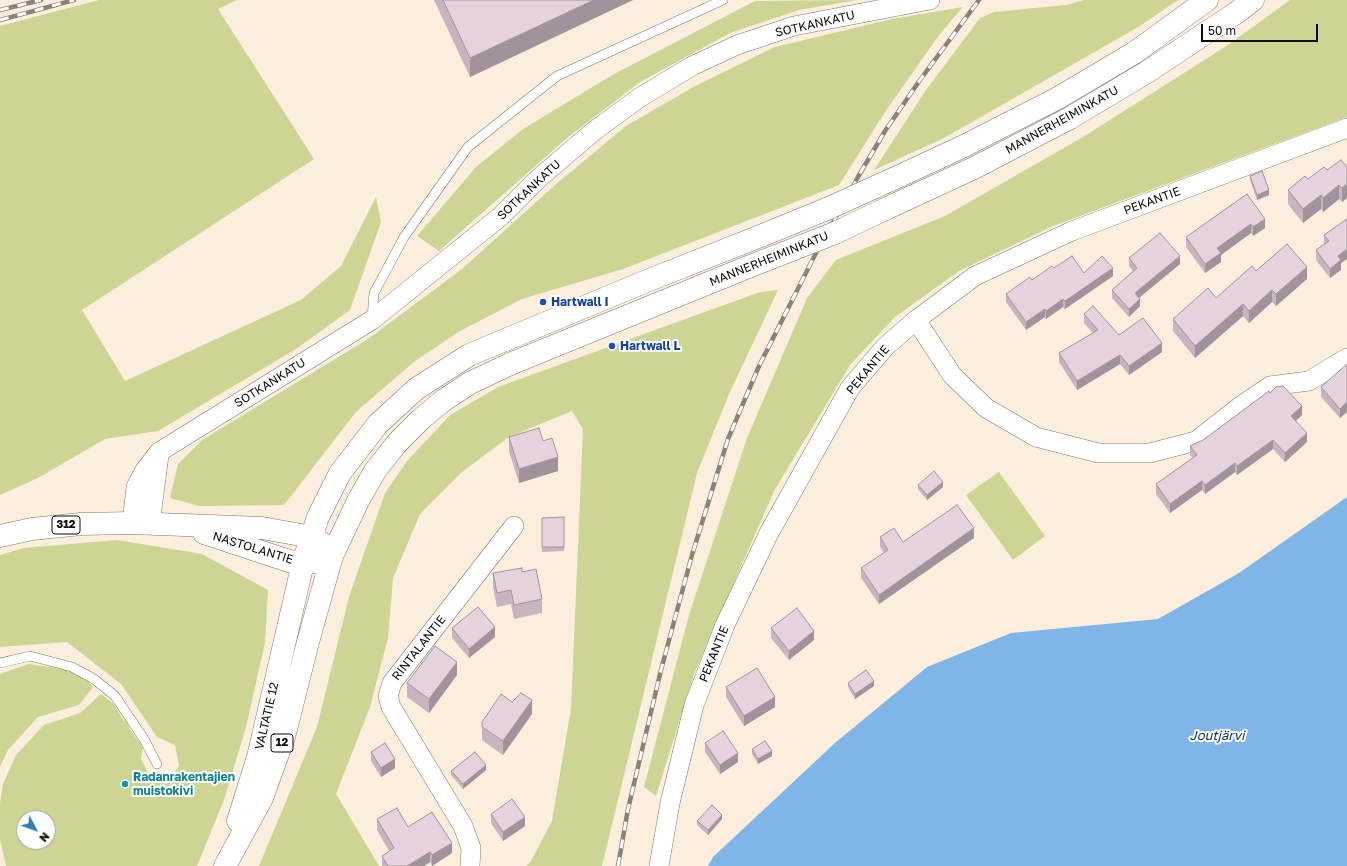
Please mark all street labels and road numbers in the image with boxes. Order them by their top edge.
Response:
street label: SOTKANKATU [774,8,856,40]
street label: MANNERHEIMINKATU [1003,83,1121,157]
street label: SOTKANKATU [494,157,564,223]
street label: PEKANTIE [1122,184,1182,218]
street label: MANNERHEIMINKATU [707,228,831,290]
street label: PEKANTIE [843,343,893,397]
street label: SOTKANKATU [232,355,308,411]
road number: 312 [52,516,80,534]
street label: NASTOLANTIE [211,529,295,567]
street label: RINTALANTIE [389,613,449,683]
street label: PEKANTIE [696,624,732,684]
street label: VALTATIE 12 [252,681,282,751]
road number: 12 [271,734,293,752]

